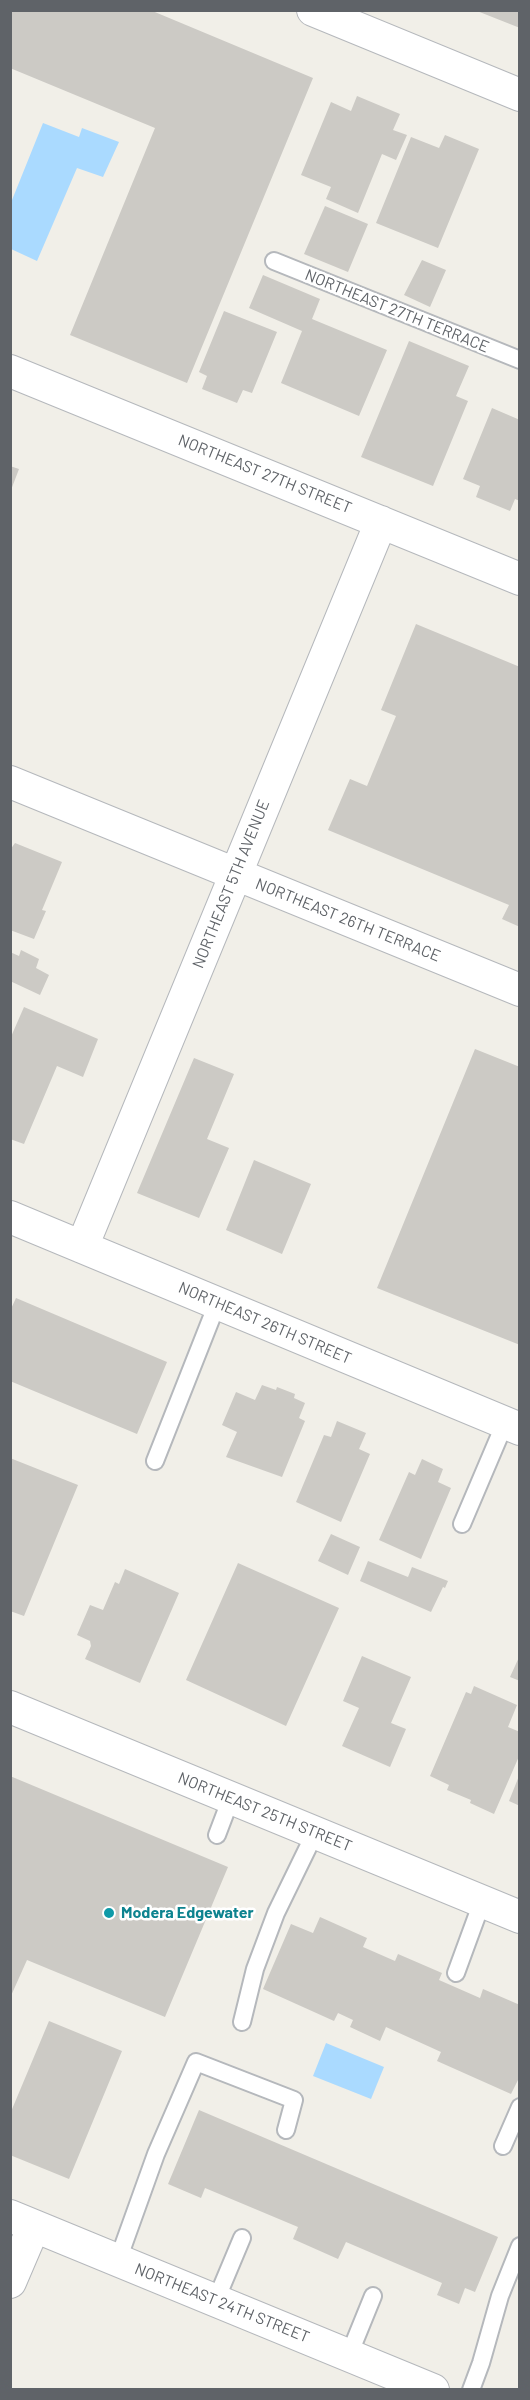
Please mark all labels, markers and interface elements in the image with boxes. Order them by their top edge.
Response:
street label: NORTHEAST 27TH TERRACE [302,265,492,357]
street label: NORTHEAST 27TH STREET [175,430,355,518]
street label: NORTHEAST 5TH AVENUE [188,797,274,971]
street label: NORTHEAST 26TH TERRACE [253,874,443,966]
street label: NORTHEAST 26TH STREET [176,1278,354,1368]
street label: NORTHEAST 25TH STREET [175,1768,355,1856]
place label: Modera Edgewater [121,1903,254,1923]
marker: Modera Edgewater [102,1906,116,1920]
street label: NORTHEAST 24TH STREET [132,2259,312,2347]

